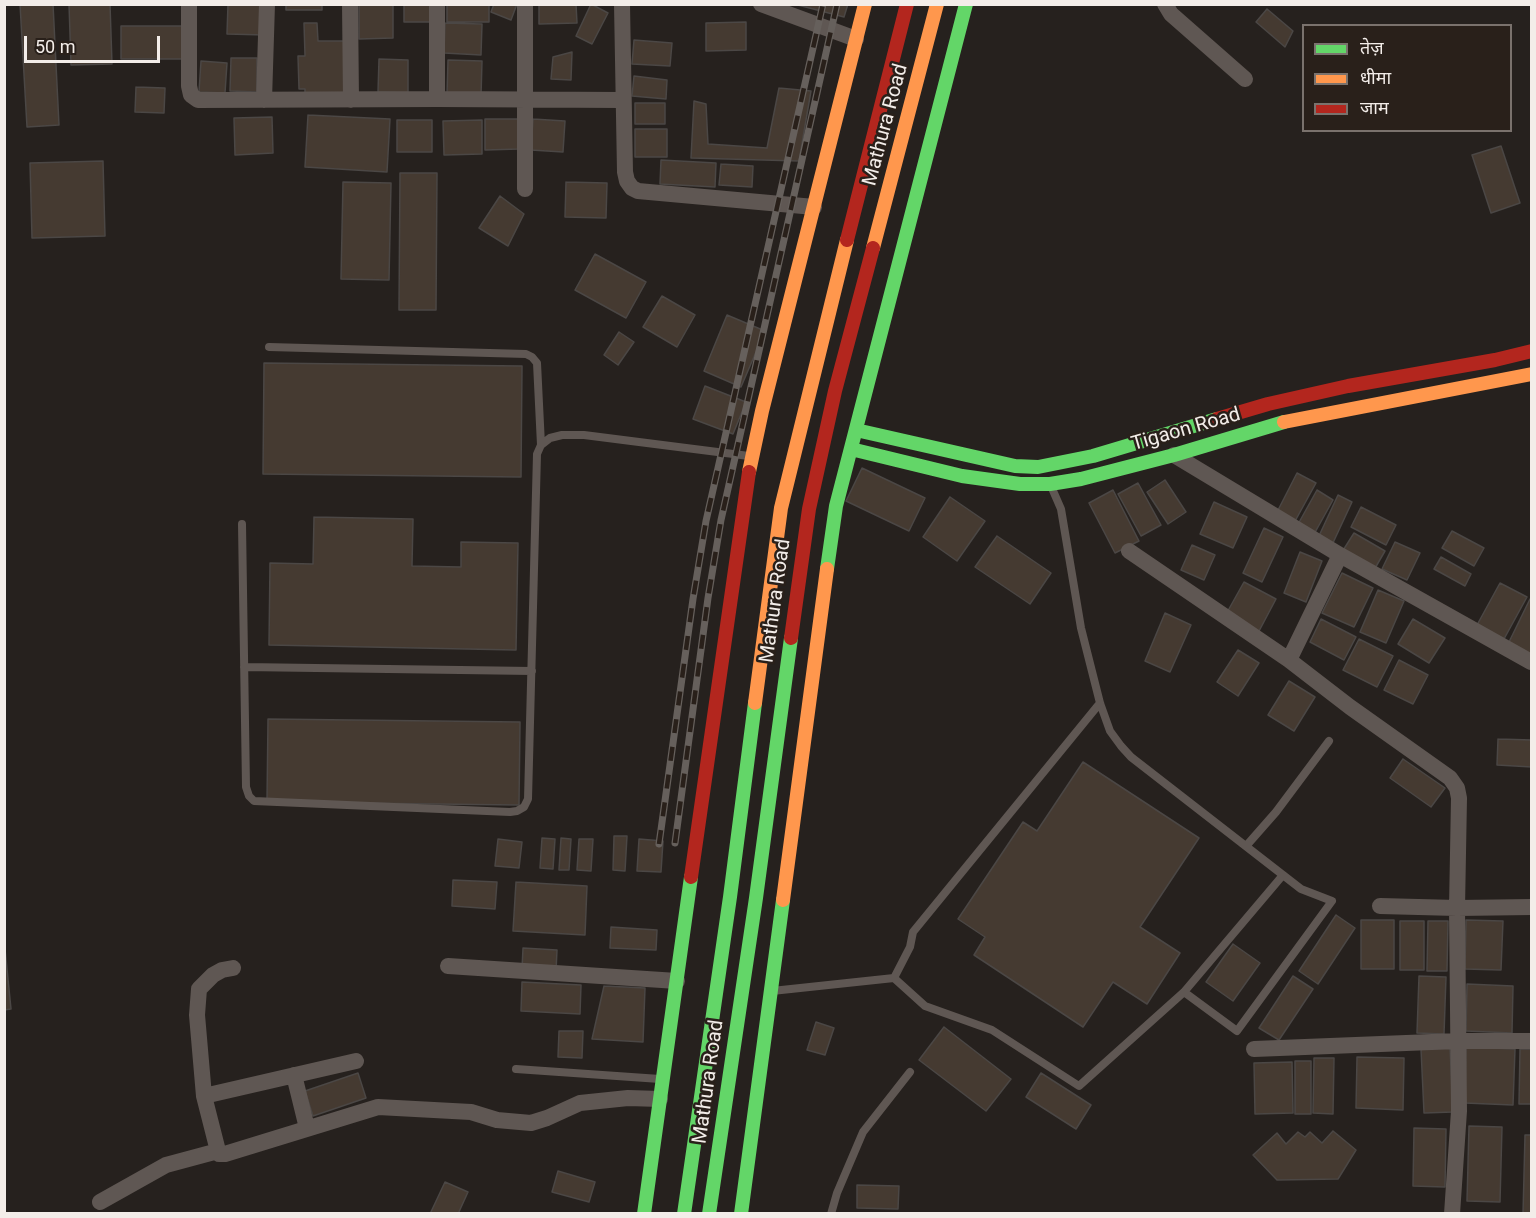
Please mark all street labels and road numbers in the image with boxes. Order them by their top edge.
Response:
street label: Mathura Road [858,62,914,188]
street label: Tigaon Road [1129,403,1243,457]
street label: Mathura Road [755,537,797,665]
street label: Mathura Road [688,1018,730,1146]

